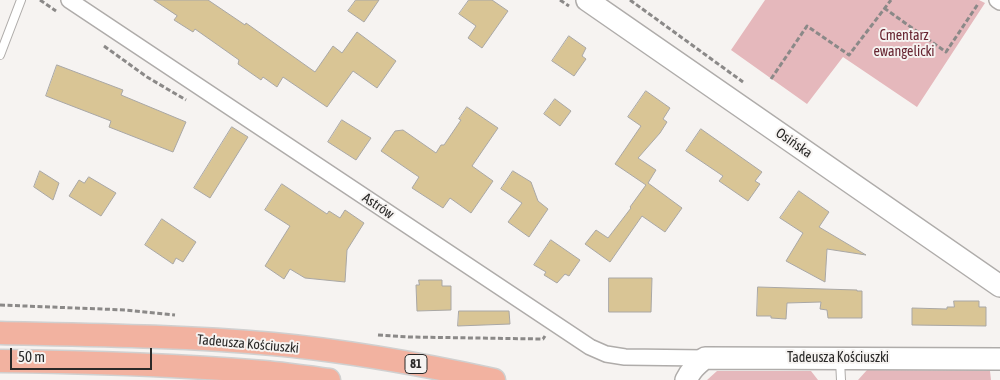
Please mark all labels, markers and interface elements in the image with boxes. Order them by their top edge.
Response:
park label: Cmentarz ewangelicki [874,28,934,60]
street label: Osińska [772,124,816,162]
street label: Astrów [359,189,397,223]
street label: Tadeusza Kościuszki [196,331,300,357]
scale bar [12,338,155,370]
text: 50 m [18,348,45,365]
street label: Tadeusza Kościuszki [787,350,889,366]
road number: 81 [405,354,427,374]

